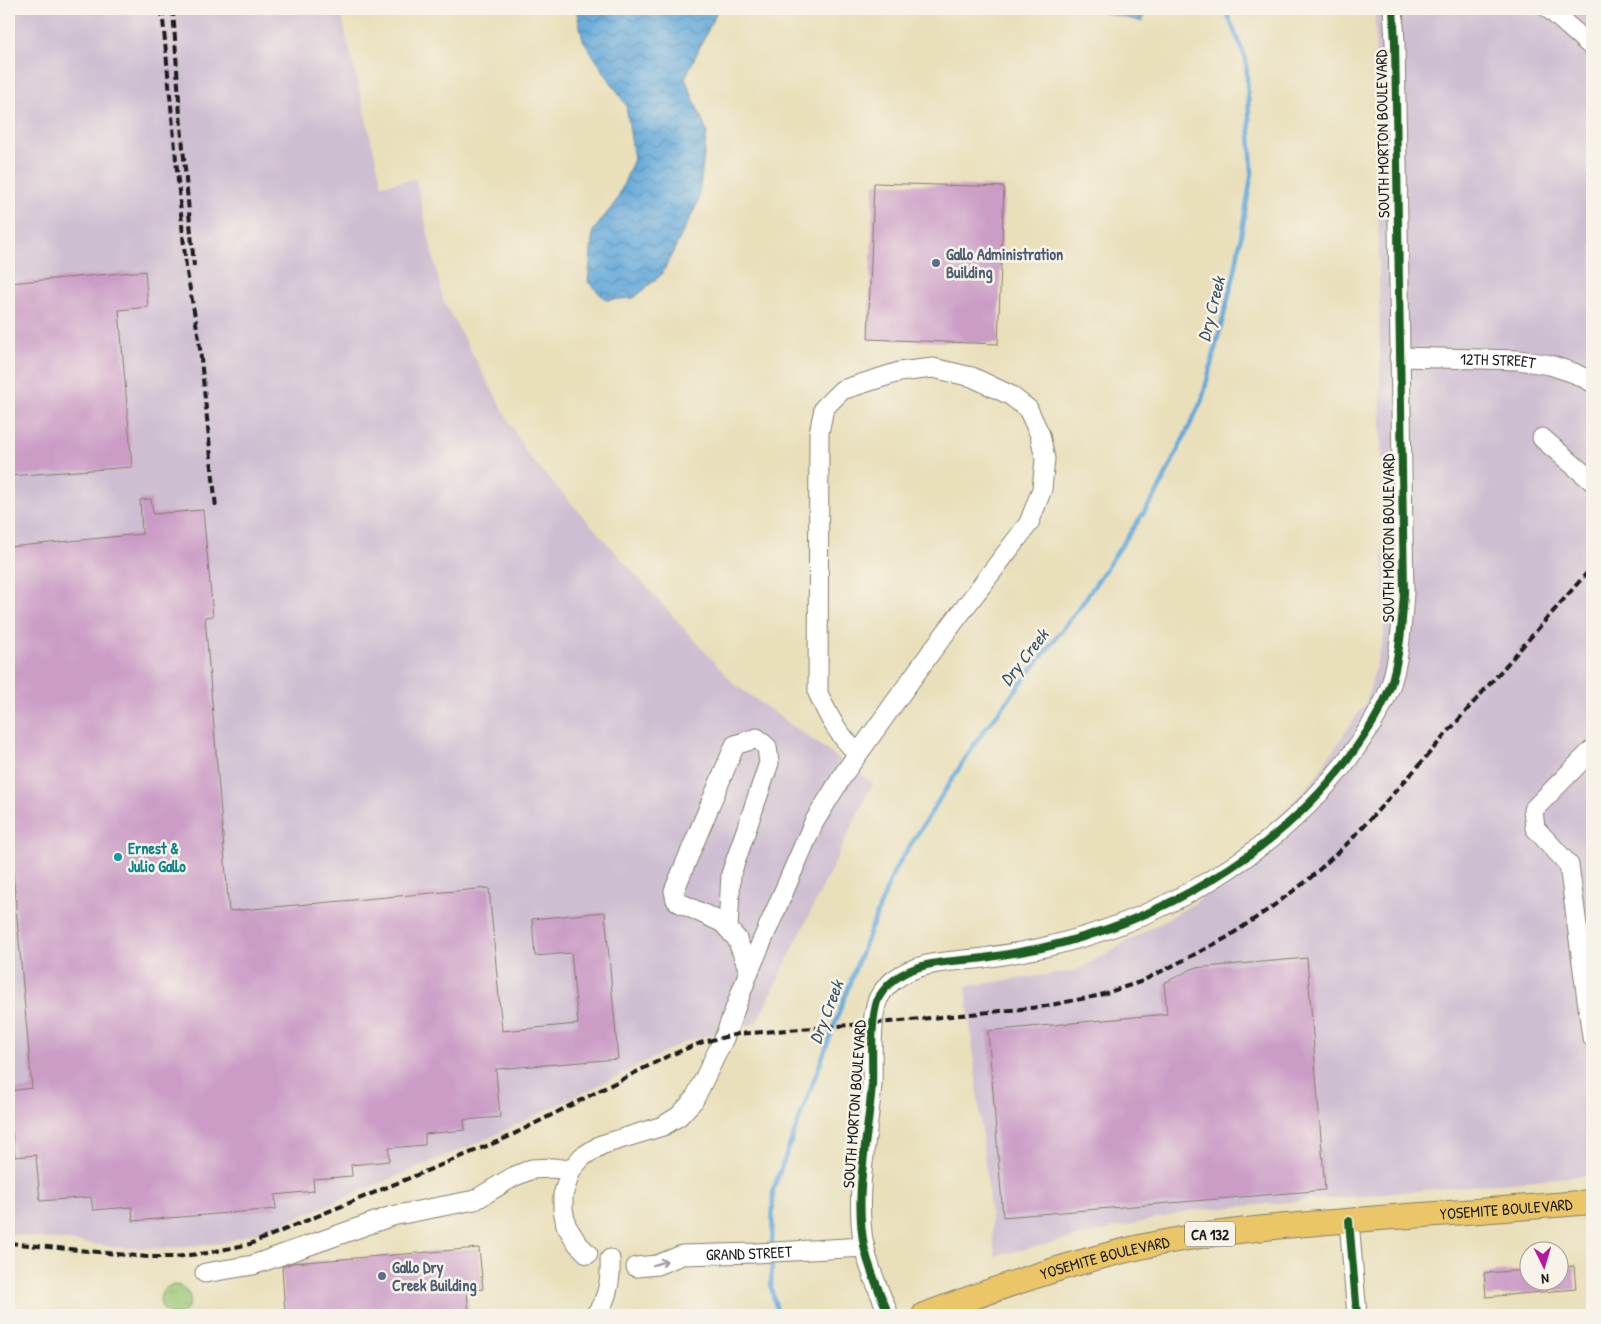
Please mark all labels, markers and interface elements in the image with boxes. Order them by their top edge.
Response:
street label: SOUTH MORTON BOULEVARD [1370,49,1394,218]
place label: Gallo Administration Building [946,243,1063,284]
marker: Gallo Administration Building [930,257,942,269]
water label: Dry Creek [1191,273,1231,344]
street label: 12TH STREET [1460,348,1538,374]
street label: SOUTH MORTON BOULEVARD [1377,453,1399,622]
water label: Dry Creek [994,622,1055,691]
place label: Ernest & Julio Gallo [128,837,186,877]
marker: Ernest & Julio Gallo [112,851,124,863]
water label: Dry Creek [803,975,850,1047]
street label: SOUTH MORTON BOULEVARD [837,1019,871,1189]
street label: YOSEMITE BOULEVARD [1439,1193,1574,1225]
road number: CA 132 [1185,1222,1235,1246]
street label: YOSEMITE BOULEVARD [1038,1230,1171,1285]
street label: GRAND STREET [705,1240,793,1265]
north arrow [1518,1242,1568,1292]
place label: Gallo Dry Creek Building [392,1256,477,1297]
one-way arrow [651,1257,667,1267]
marker: Gallo Dry Creek Building [376,1270,388,1282]
text: N [1540,1270,1550,1289]

